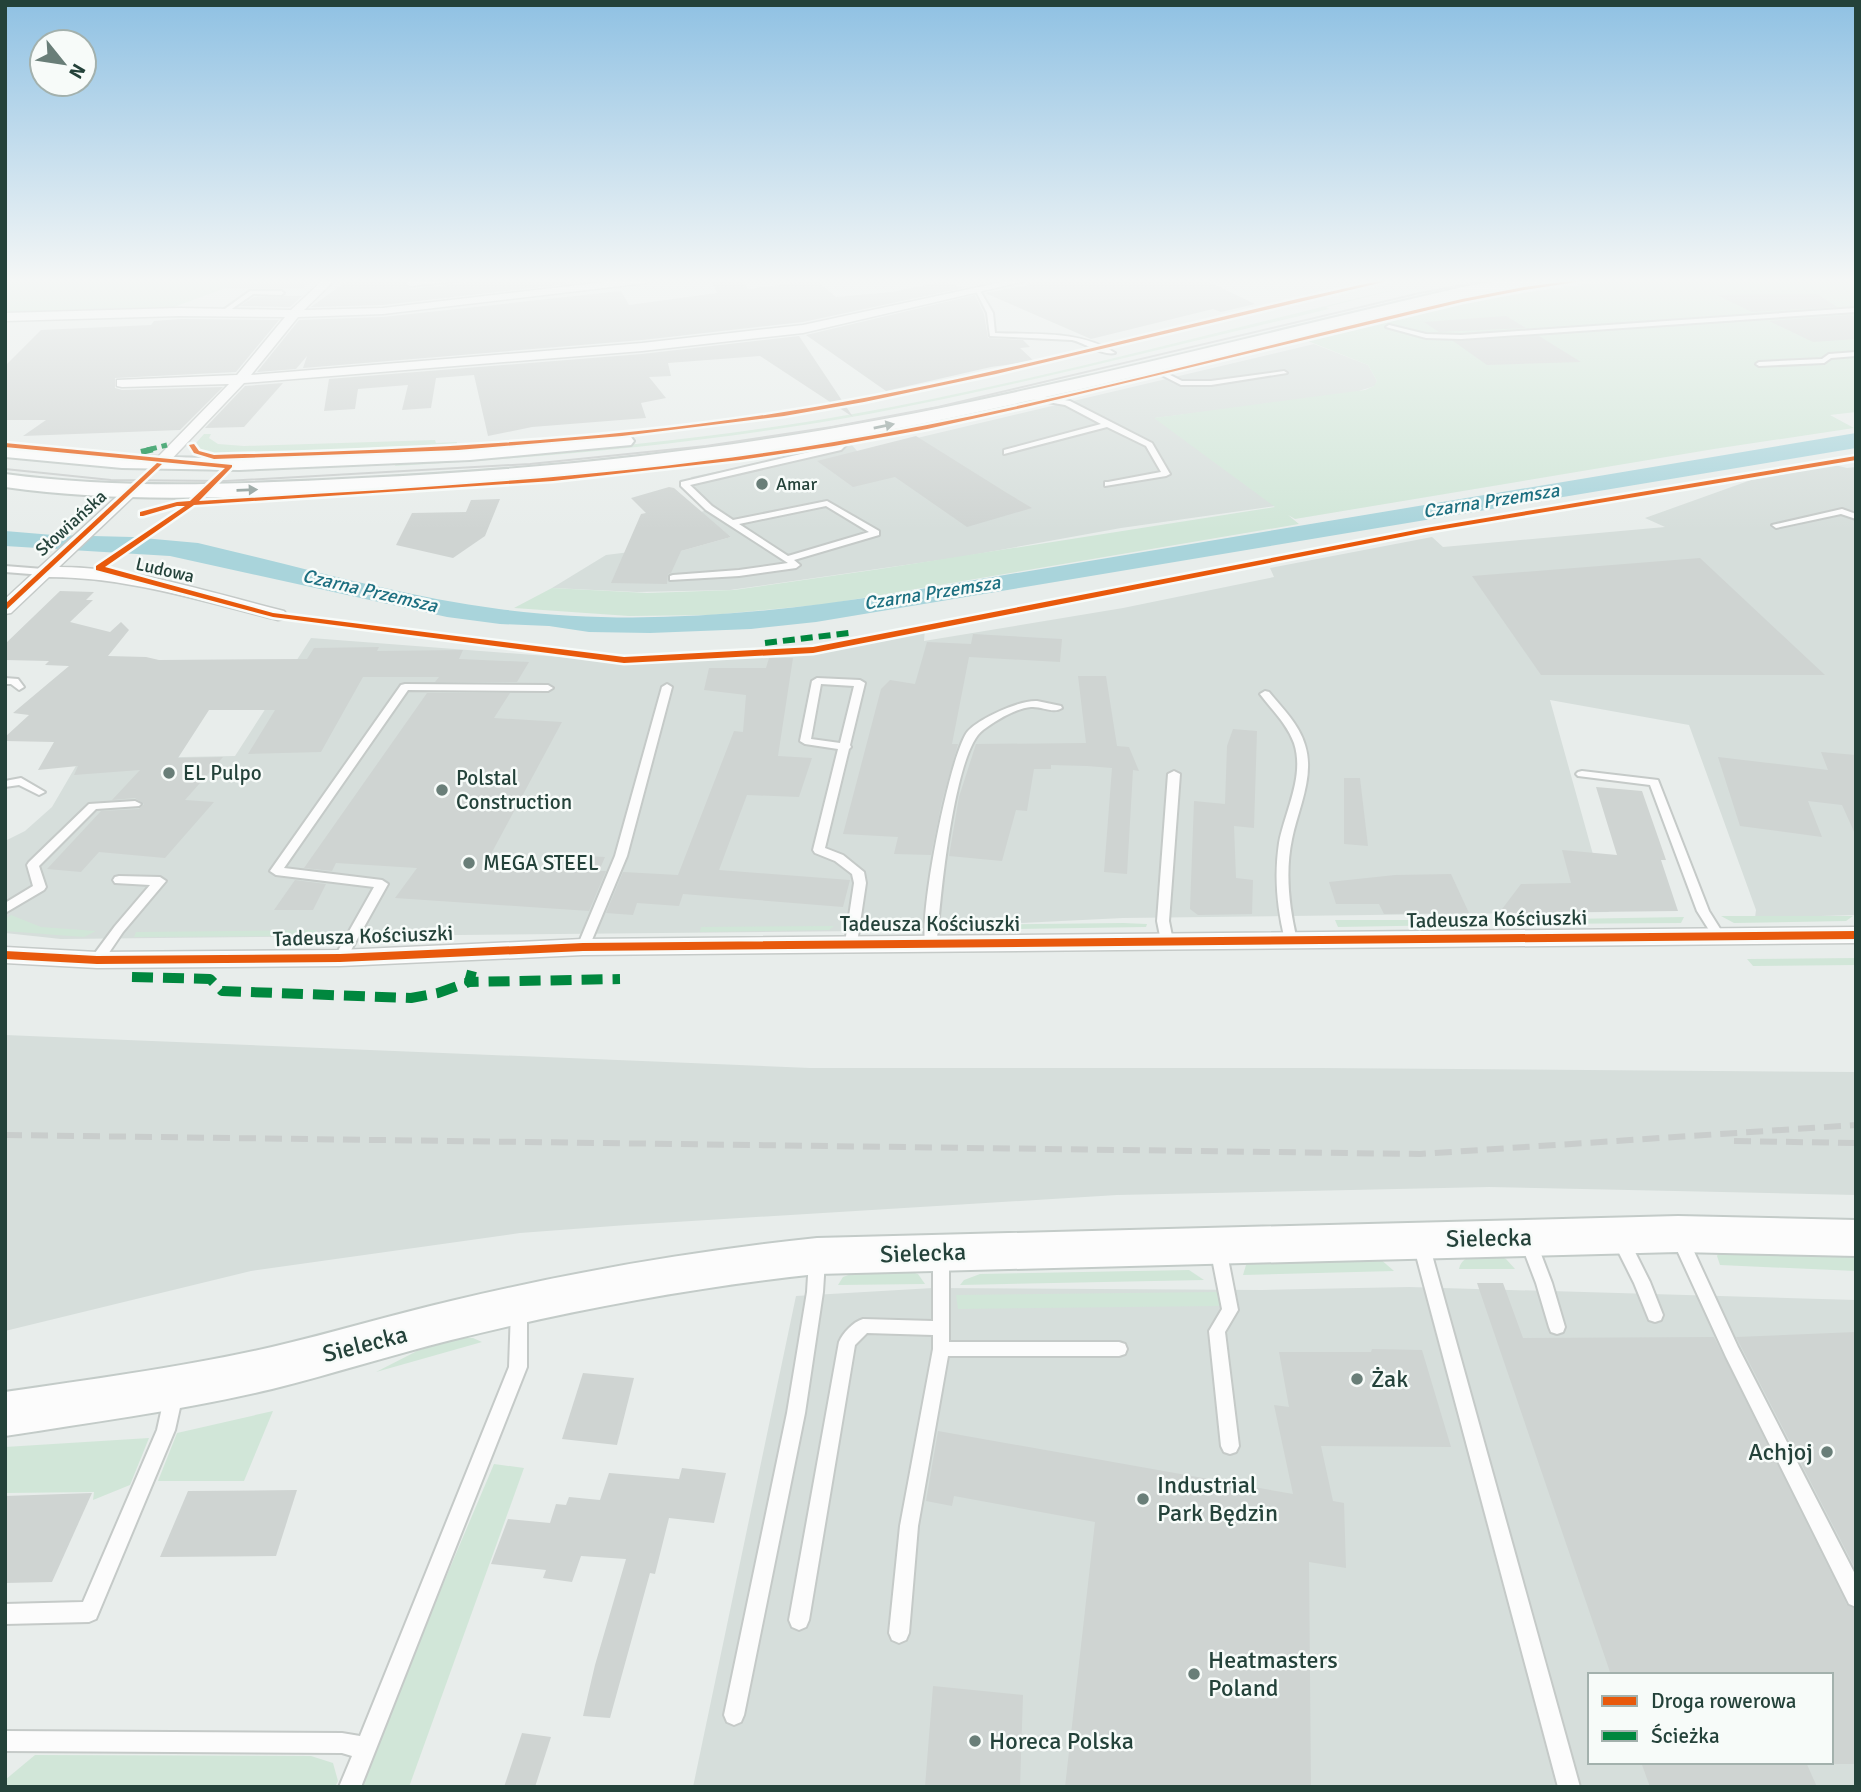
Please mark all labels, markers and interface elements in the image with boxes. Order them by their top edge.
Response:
north arrow [28,28,98,98]
text: N [63,59,91,83]
one-way arrow [873,420,895,431]
place label: Amar [776,473,817,495]
marker: Amar [754,476,770,492]
water label: Czarna Przemsza [1421,478,1562,524]
one-way arrow [237,484,259,495]
street label: Słowiańska [31,485,111,561]
street label: Ludowa [134,553,196,587]
water label: Czarna Przemsza [300,564,441,618]
water label: Czarna Przemsza [862,570,1003,616]
place label: EL Pulpo [183,760,262,786]
marker: EL Pulpo [161,765,177,781]
place label: Polstal Construction [456,765,572,815]
marker: Polstal Construction [434,782,450,798]
place label: MEGA STEEL [483,850,599,876]
marker: MEGA STEEL [461,855,477,871]
street label: Tadeusza Kościuszki [1407,904,1587,934]
street label: Tadeusza Kościuszki [840,911,1020,937]
street label: Tadeusza Kościuszki [272,920,454,952]
street label: Sielecka [1446,1222,1532,1254]
street label: Sielecka [879,1237,967,1269]
street label: Sielecka [320,1319,410,1369]
place label: Żak [1371,1364,1408,1394]
marker: Żak [1349,1371,1365,1387]
place label: Achjoj [1748,1437,1813,1467]
marker: Achjoj [1819,1444,1835,1460]
place label: Industrial Park Będzin [1157,1470,1278,1528]
marker: Industrial Park Będzin [1135,1491,1151,1507]
place label: Heatmasters Poland [1208,1645,1338,1703]
marker: Heatmasters Poland [1186,1666,1202,1682]
legend [1588,1673,1833,1764]
text: Droga rowerowa [1651,1688,1796,1714]
text: Ścieżka [1651,1723,1720,1749]
place label: Horeca Polska [989,1726,1134,1756]
marker: Horeca Polska [967,1733,983,1749]

